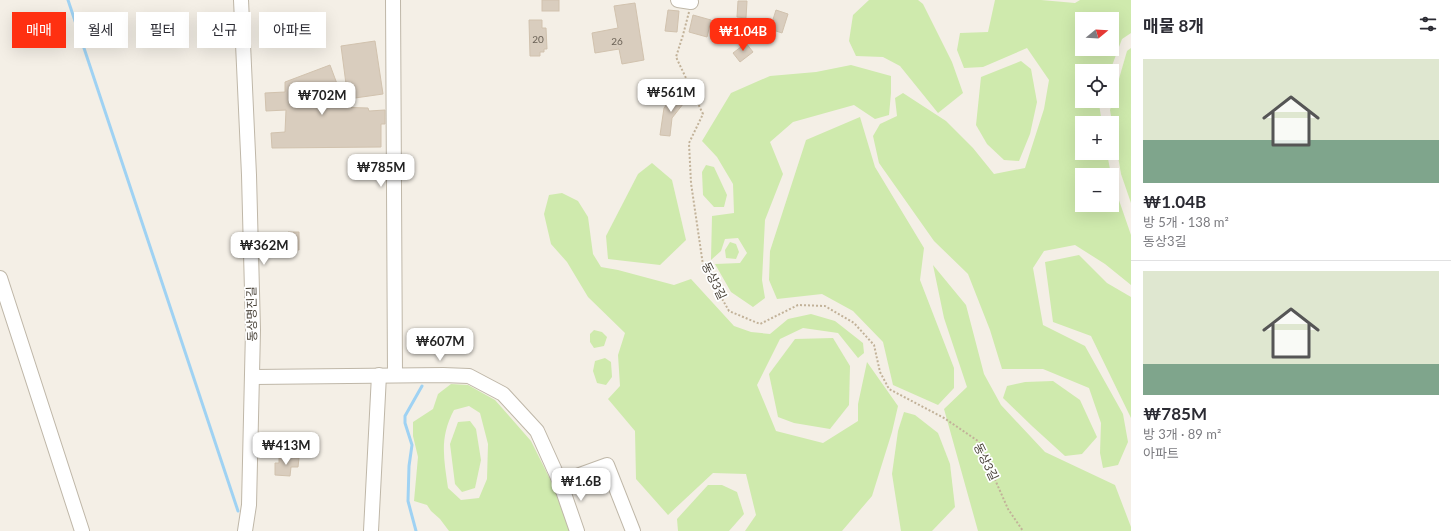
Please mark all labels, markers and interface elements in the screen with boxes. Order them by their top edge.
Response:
chip: 매매 [12,12,66,48]
chip: 월세 [74,12,128,48]
chip: 필터 [136,12,189,48]
chip: 신규 [197,12,251,48]
chip: 아파트 [259,12,326,48]
north arrow [1075,12,1119,56]
map controls [1075,12,1119,212]
icon: filters [1417,13,1439,35]
text: 매물 8개 [1143,15,1204,36]
pin: ₩1.04B [710,18,776,52]
text: ₩1.04B [719,23,767,39]
house number: 20 [532,33,544,45]
house number: 26 [611,35,623,47]
button: locate [1075,64,1119,108]
pin: ₩561M [643,79,699,113]
pin: ₩702M [294,82,350,116]
text: ₩561M [647,84,695,100]
icon: home [1255,85,1327,157]
text: ₩702M [298,87,346,103]
button: + [1075,116,1119,160]
pin: ₩785M [353,154,409,188]
text: ₩785M [357,159,405,175]
button: − [1075,168,1119,212]
text: ₩1.04B [1143,191,1206,212]
text: 방 5개 · 138 m² [1143,214,1229,230]
pin: ₩362M [236,232,292,266]
text: 동상3길 [1143,233,1186,249]
text: ₩362M [240,237,288,253]
street label: 동상3길 [699,259,730,302]
street label: 동상명진길 [244,286,259,342]
icon: home [1255,297,1327,369]
pin: ₩607M [412,328,468,362]
text: ₩607M [416,333,464,349]
text: ₩785M [1143,403,1207,424]
text: 방 3개 · 89 m² [1143,426,1221,442]
pin: ₩413M [258,432,314,466]
text: ₩413M [262,437,310,453]
street label: 동상3길 [971,440,1002,483]
text: 아파트 [1143,445,1179,461]
pin: ₩1.6B [553,468,609,502]
text: ₩1.6B [561,473,601,489]

